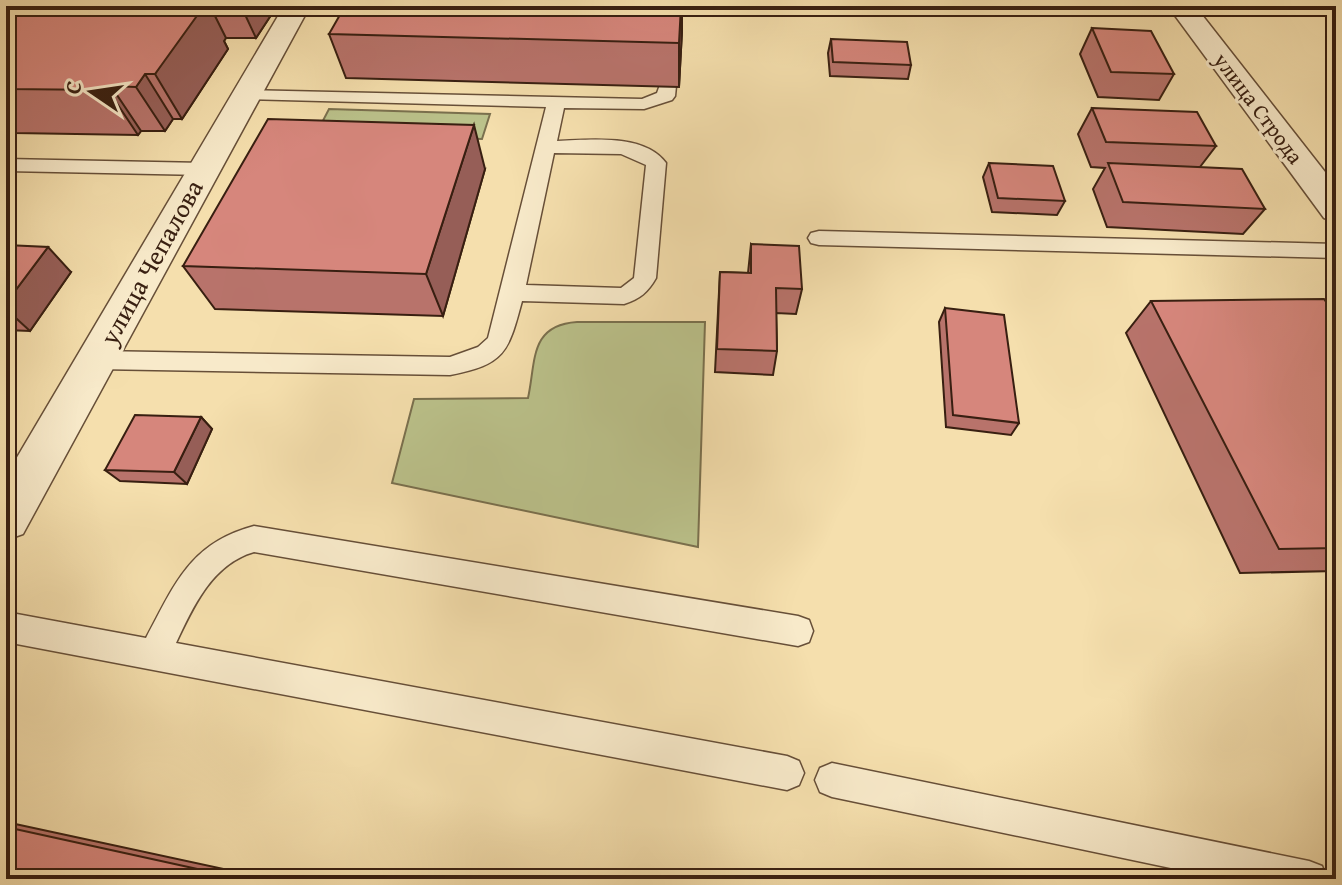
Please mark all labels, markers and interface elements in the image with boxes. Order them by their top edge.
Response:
street label: улица Строда [1206,45,1312,171]
north arrow [52,52,132,132]
text: С [56,78,90,97]
street label: улица Чепалова [89,172,213,353]

